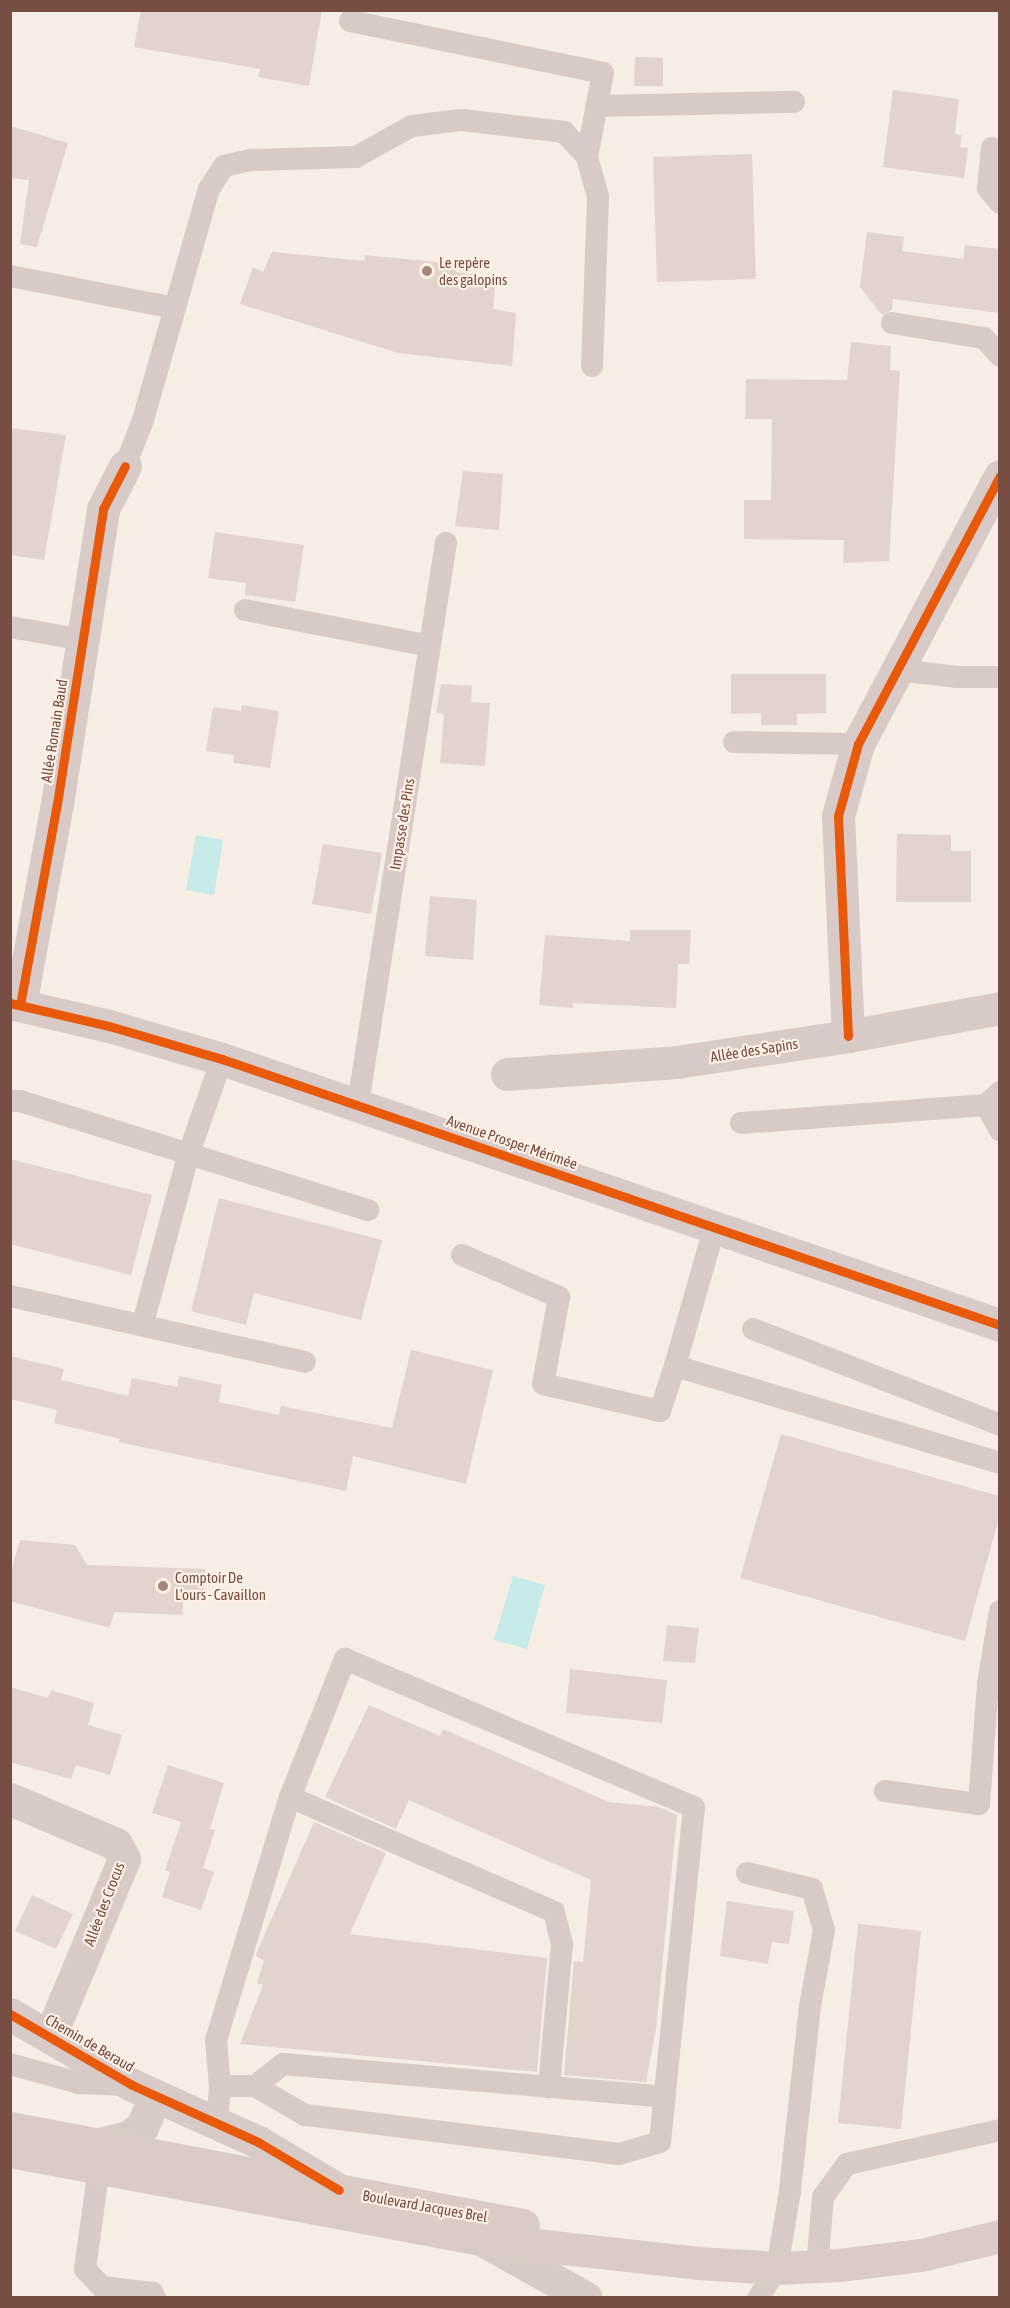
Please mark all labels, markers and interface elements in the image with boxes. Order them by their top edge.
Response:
place label: Le repère des galopins [439,253,507,288]
marker: Le repère des galopins [420,264,434,278]
street label: Allée Romain Baud [37,678,71,784]
street label: Impasse des Pins [386,777,418,871]
street label: Allée des Sapins [709,1034,799,1066]
street label: Avenue Prosper Mérimée [444,1111,580,1173]
place label: Comptoir De L'ours - Cavaillon [175,1568,266,1603]
marker: Comptoir De L'ours - Cavaillon [156,1579,170,1593]
street label: Allée des Crocus [80,1860,128,1948]
street label: Chemin de Beraud [42,2010,138,2076]
street label: Boulevard Jacques Brel [361,2186,489,2226]

